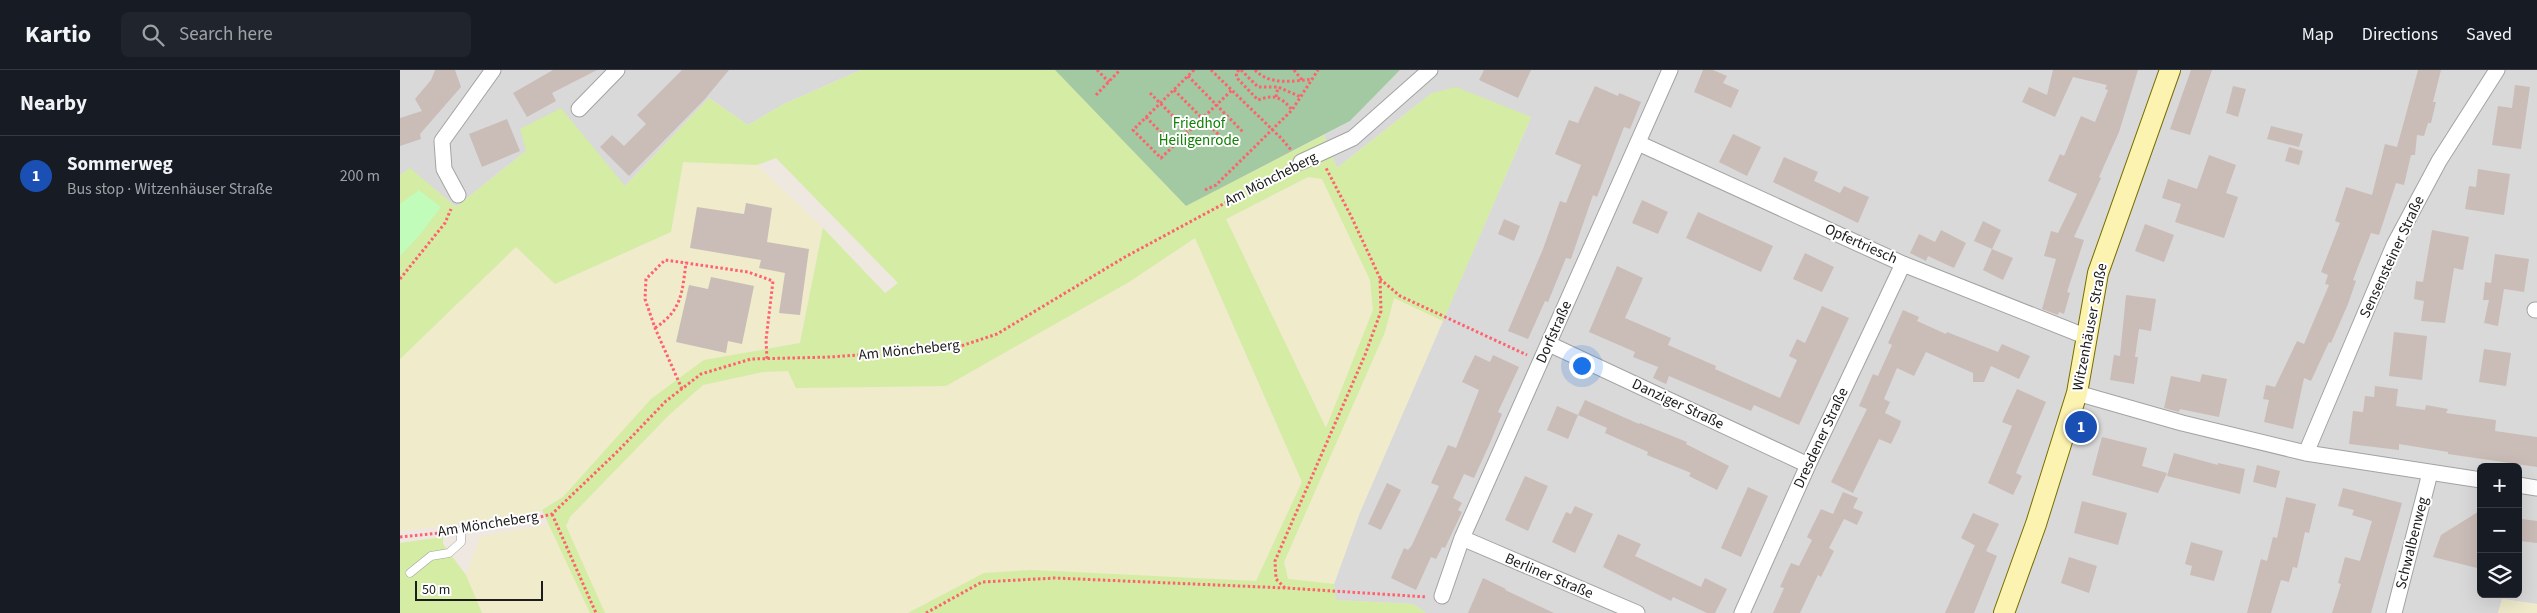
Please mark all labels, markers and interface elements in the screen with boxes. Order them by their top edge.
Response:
search box [121,12,471,57]
text: Kartio [25,17,91,52]
icon: search [139,21,167,49]
text: Search here [179,21,273,48]
text: Map [2302,22,2334,47]
text: Directions [2362,22,2438,47]
text: Saved [2466,22,2512,47]
text: Nearby [20,88,87,118]
park label: Friedhof Heiligenrode [1159,113,1239,151]
street label: Am Möncheberg [1221,146,1321,211]
text: Sommerweg [67,151,173,178]
text: 1 [32,165,40,187]
text: 200 m [340,165,380,187]
text: Bus stop · Witzenhäuser Straße [67,178,273,200]
street label: Sensensteiner Straße [2354,192,2430,322]
street label: Opfertriesch [1821,219,1901,269]
street label: Witzenhäuser Straße [2067,261,2113,393]
street label: Dorfstraße [1531,297,1577,367]
street label: Am Möncheberg [857,334,961,366]
your location [1569,353,1595,379]
street label: Danziger Straße [1629,374,1727,434]
street label: Dresdener Straße [1788,384,1854,492]
pin: 1 [2065,408,2097,446]
map controls [2477,463,2522,598]
button: + [2477,463,2522,508]
street label: Schwalbenweg [2390,494,2434,591]
street label: Am Möncheberg [436,506,540,542]
button: − [2477,508,2522,553]
street label: Berliner Straße [1502,548,1596,604]
button: layers [2477,553,2522,598]
scale bar [415,578,542,601]
text: 50 m [422,580,450,600]

